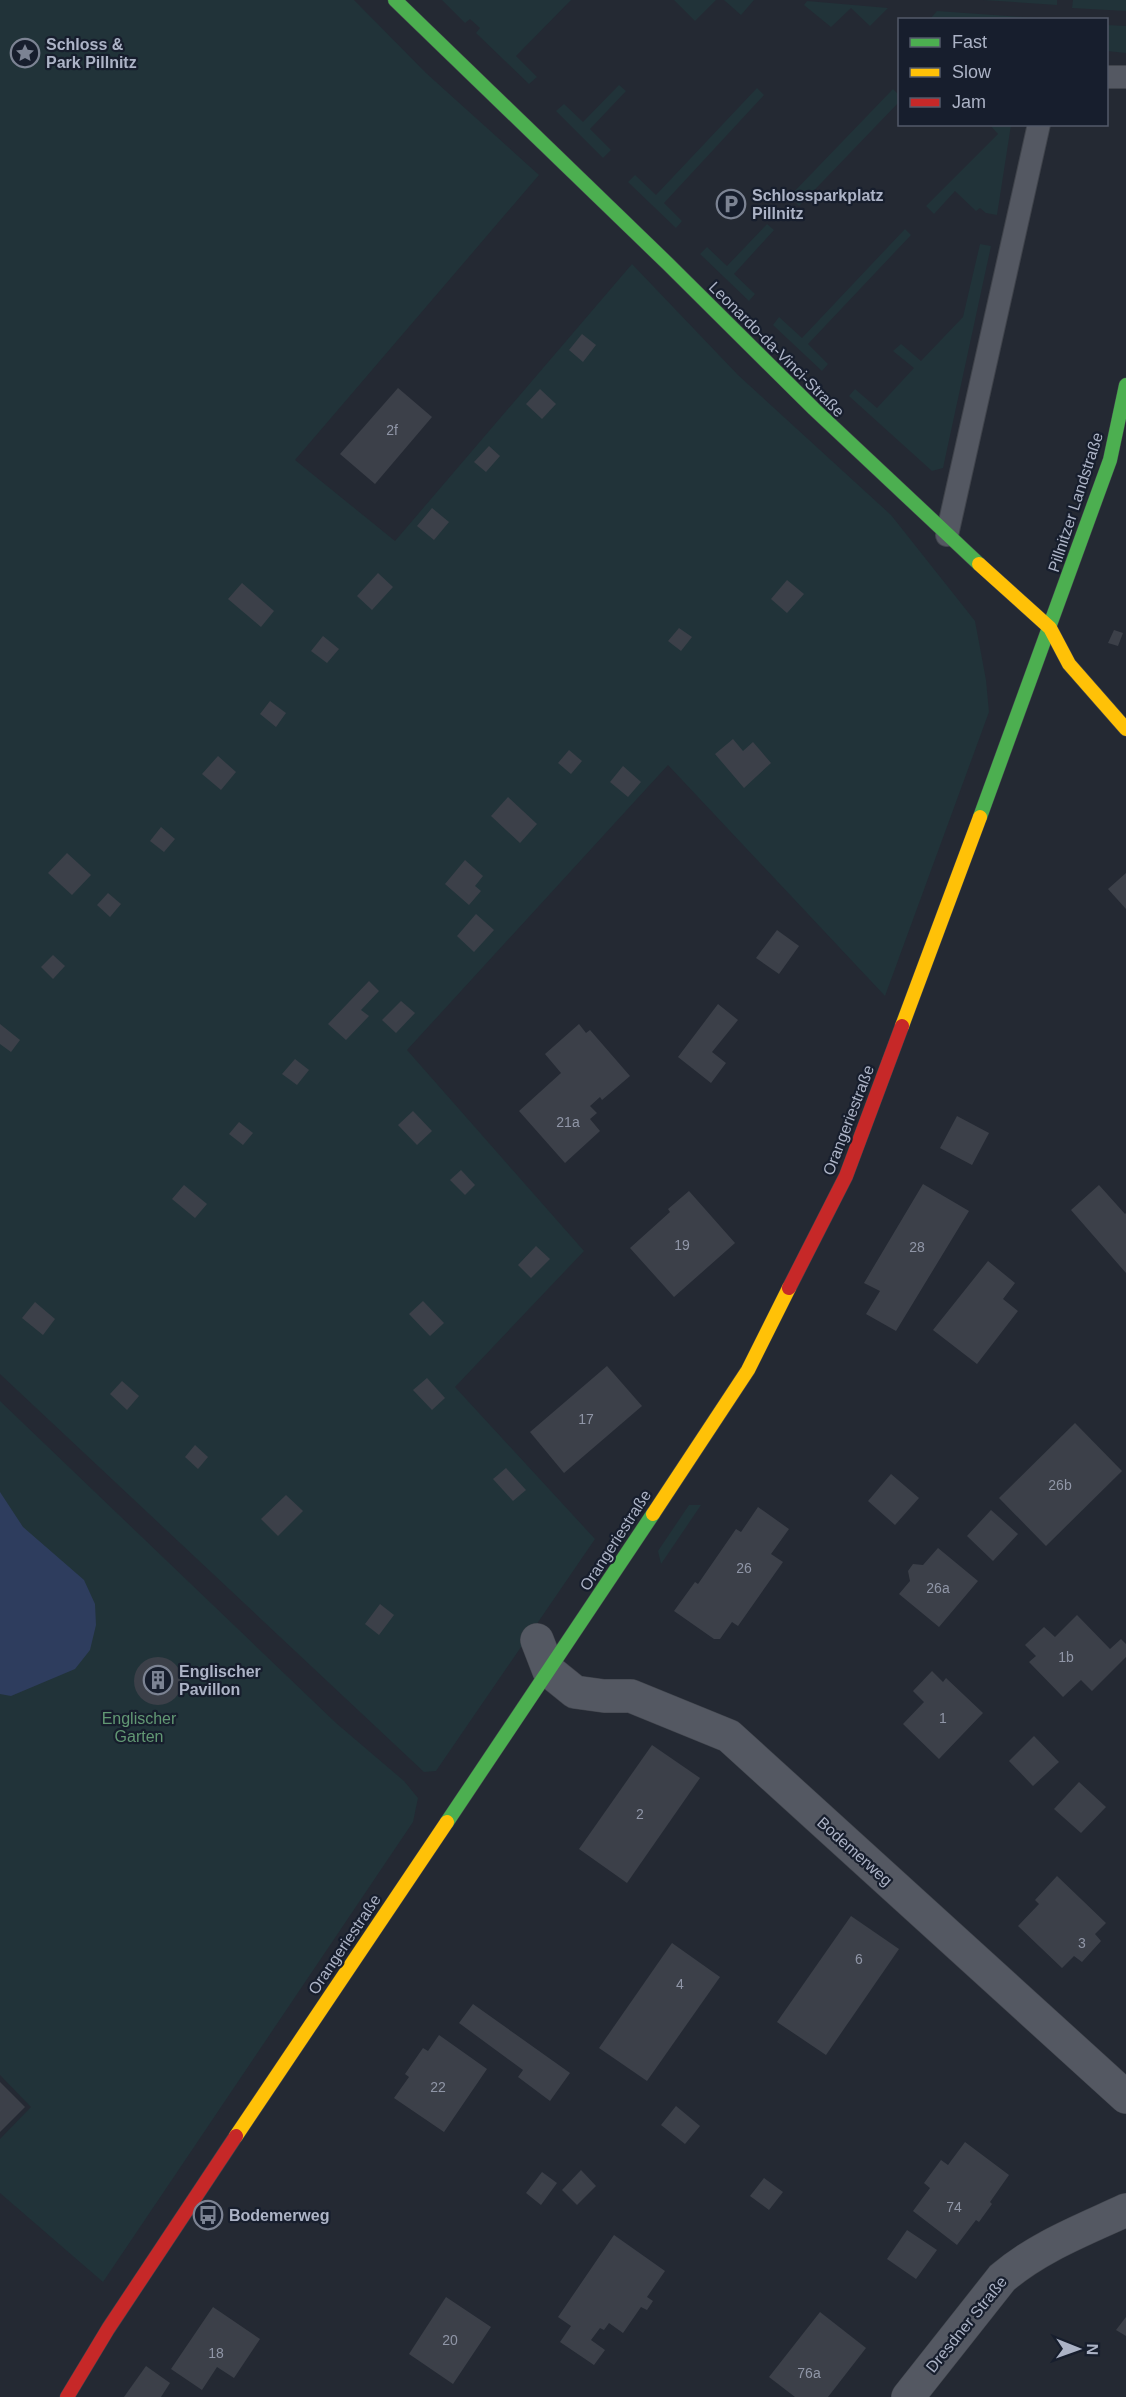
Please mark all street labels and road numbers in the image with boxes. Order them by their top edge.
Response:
street label: Leonardo-da-Vinci-Straße [706,278,848,420]
street label: Pillnitzer Landstraße [1045,430,1106,574]
street label: Orangeriestraße [820,1063,877,1178]
street label: Orangeriestraße [577,1487,654,1594]
street label: Bodemerweg [814,1814,895,1889]
street label: Orangeriestraße [305,1891,384,1997]
street label: Dresdner Straße [923,2273,1010,2376]

